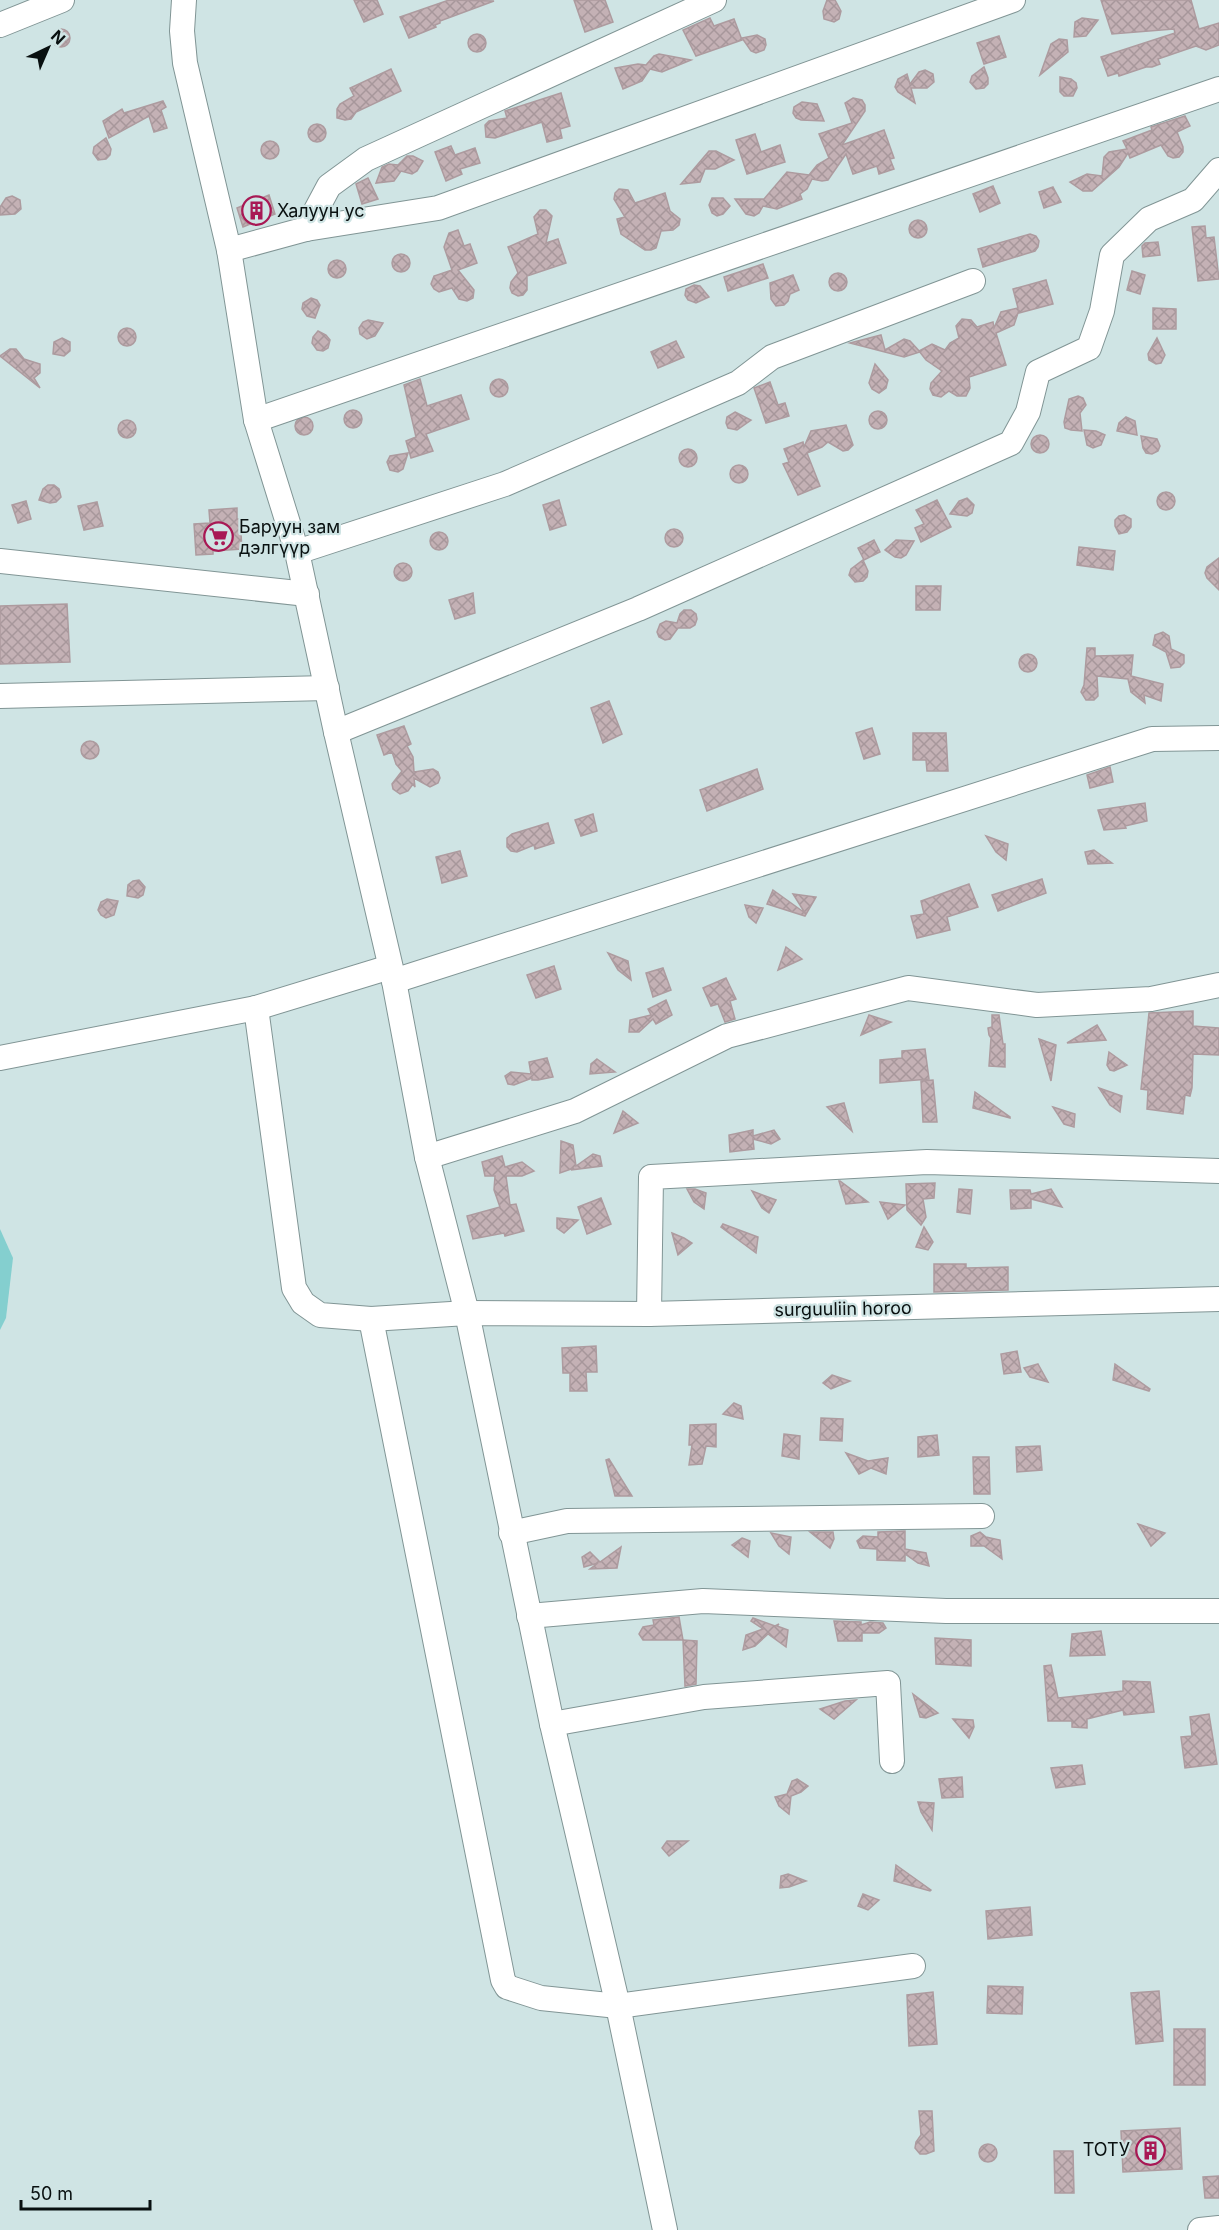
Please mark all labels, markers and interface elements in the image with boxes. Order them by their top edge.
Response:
north arrow [18,18,78,78]
text: N [47,26,70,49]
building icon: Халуун ус [240,195,272,227]
place label: Халуун ус [277,200,364,221]
place label: Баруун зам дэлгүүр [239,516,340,558]
supermarket icon: Баруун зам дэлгүүр [202,521,234,553]
street label: surguuliin horoo [774,1297,912,1320]
building icon: ТОТУ [1135,2134,1167,2166]
place label: ТОТУ [1083,2139,1130,2160]
scale bar [21,2173,150,2211]
text: 50 m [30,2183,73,2204]

